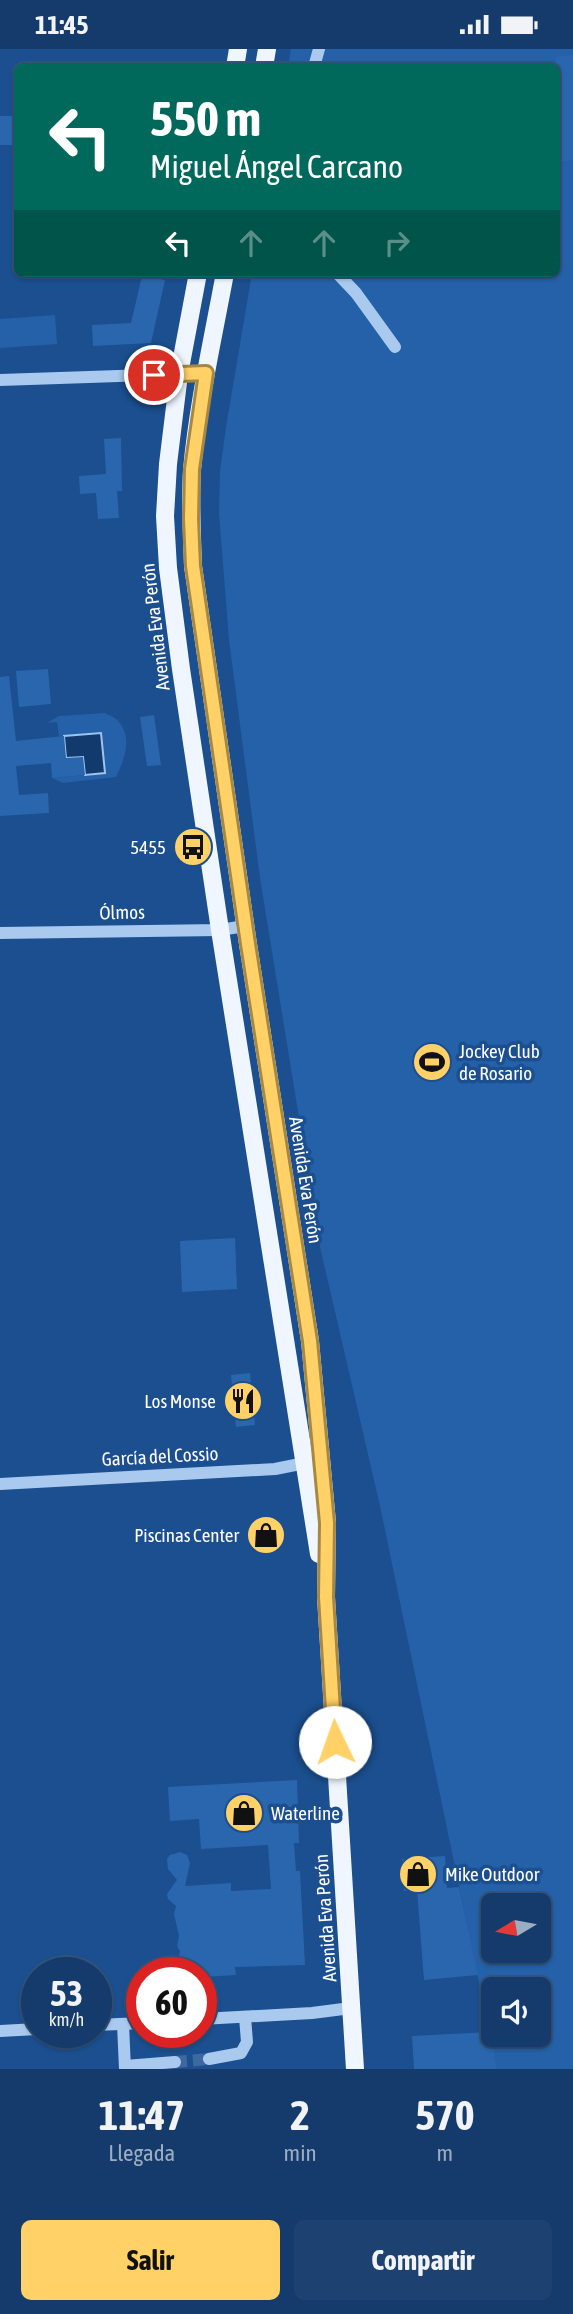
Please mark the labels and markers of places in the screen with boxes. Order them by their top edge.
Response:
pin [124,345,184,405]
bus stop icon: 5455 [172,826,214,868]
place label: 5455 [130,836,166,858]
place label: Jockey Club de Rosario [459,1040,540,1084]
sports icon: Jockey Club de Rosario [411,1041,453,1083]
restaurant icon: Los Monse [222,1380,264,1422]
place label: Los Monse [144,1390,216,1412]
shop icon: Piscinas Center [245,1514,287,1556]
place label: Piscinas Center [134,1524,239,1546]
shop icon: Waterline [223,1792,265,1834]
place label: Waterline [271,1802,340,1824]
shop icon: Mike Outdoor [397,1853,439,1895]
place label: Mike Outdoor [445,1863,540,1885]

